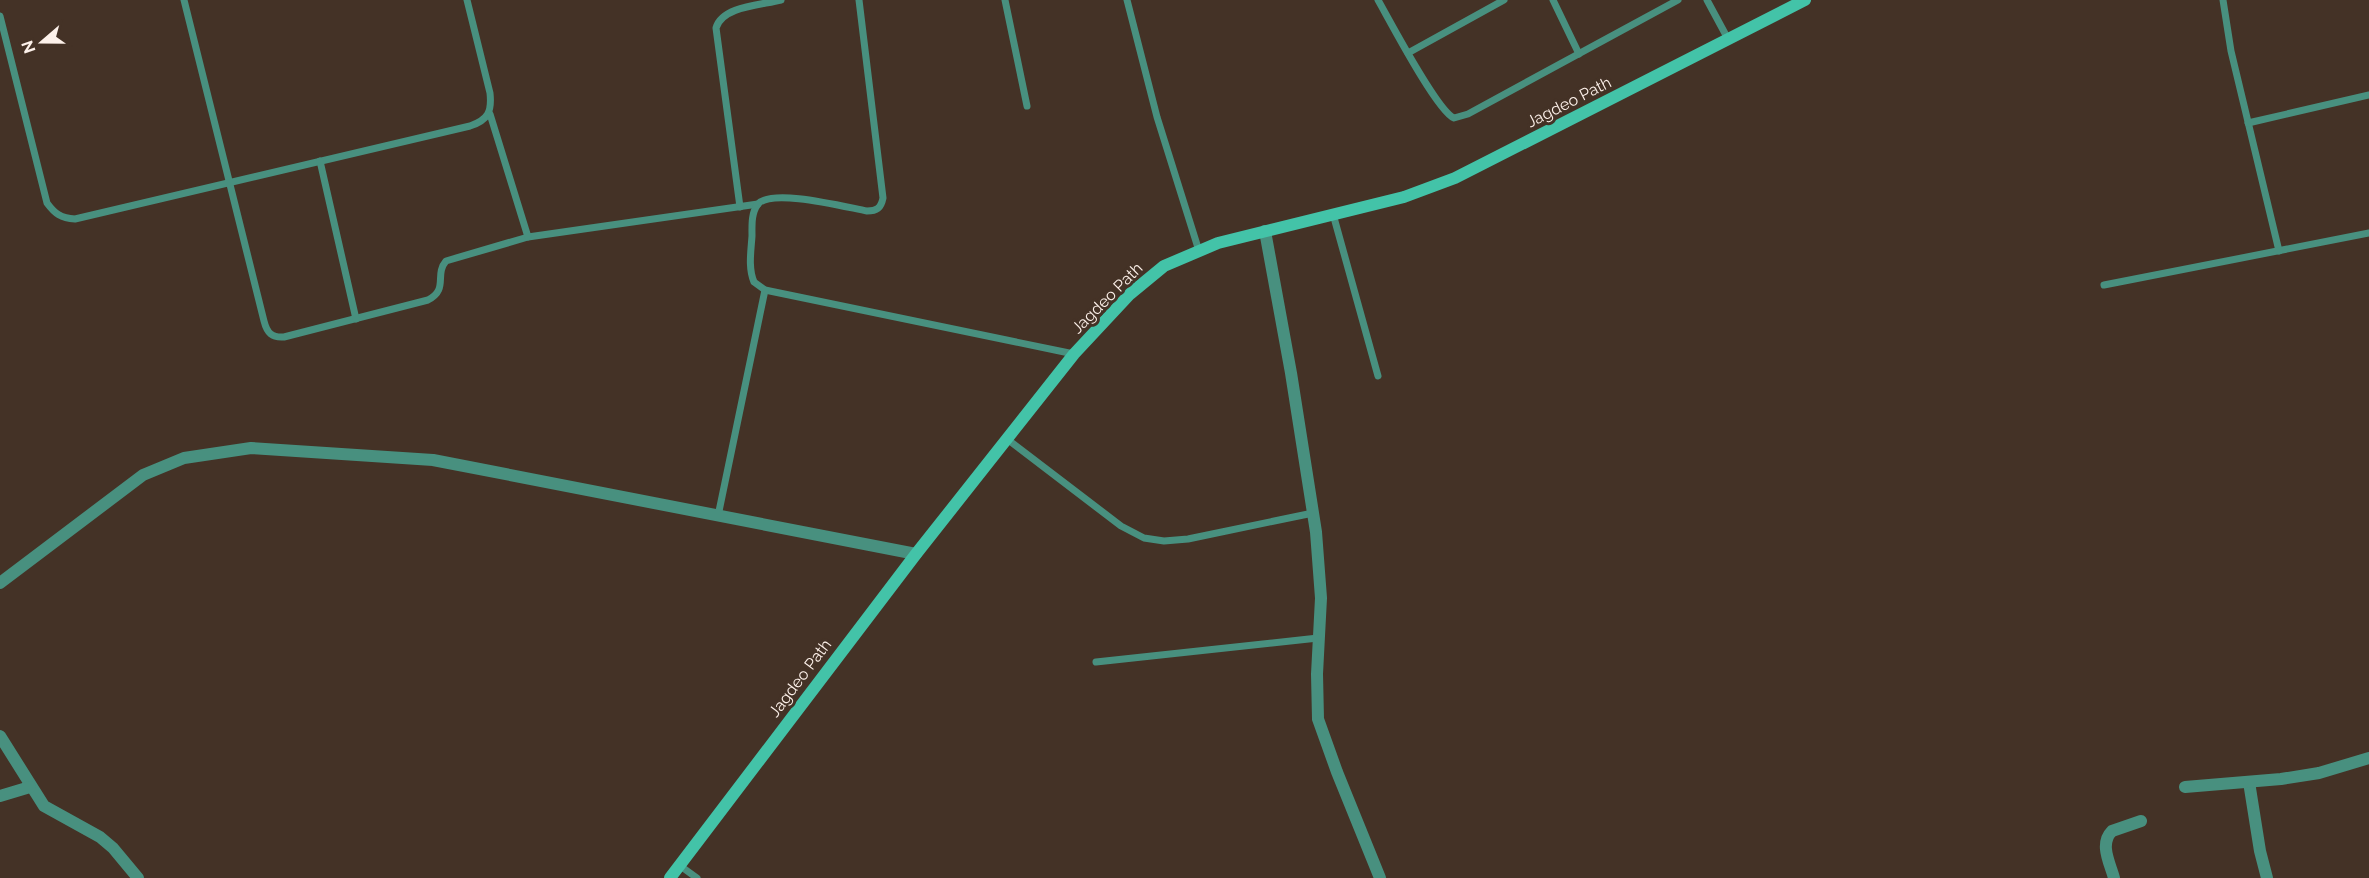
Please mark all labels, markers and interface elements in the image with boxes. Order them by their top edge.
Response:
north arrow [12,12,72,72]
text: N [17,38,39,56]
street label: Jagdeo Path [1524,73,1614,131]
street label: Jagdeo Path [1068,259,1146,337]
street label: Jagdeo Path [765,635,835,721]

